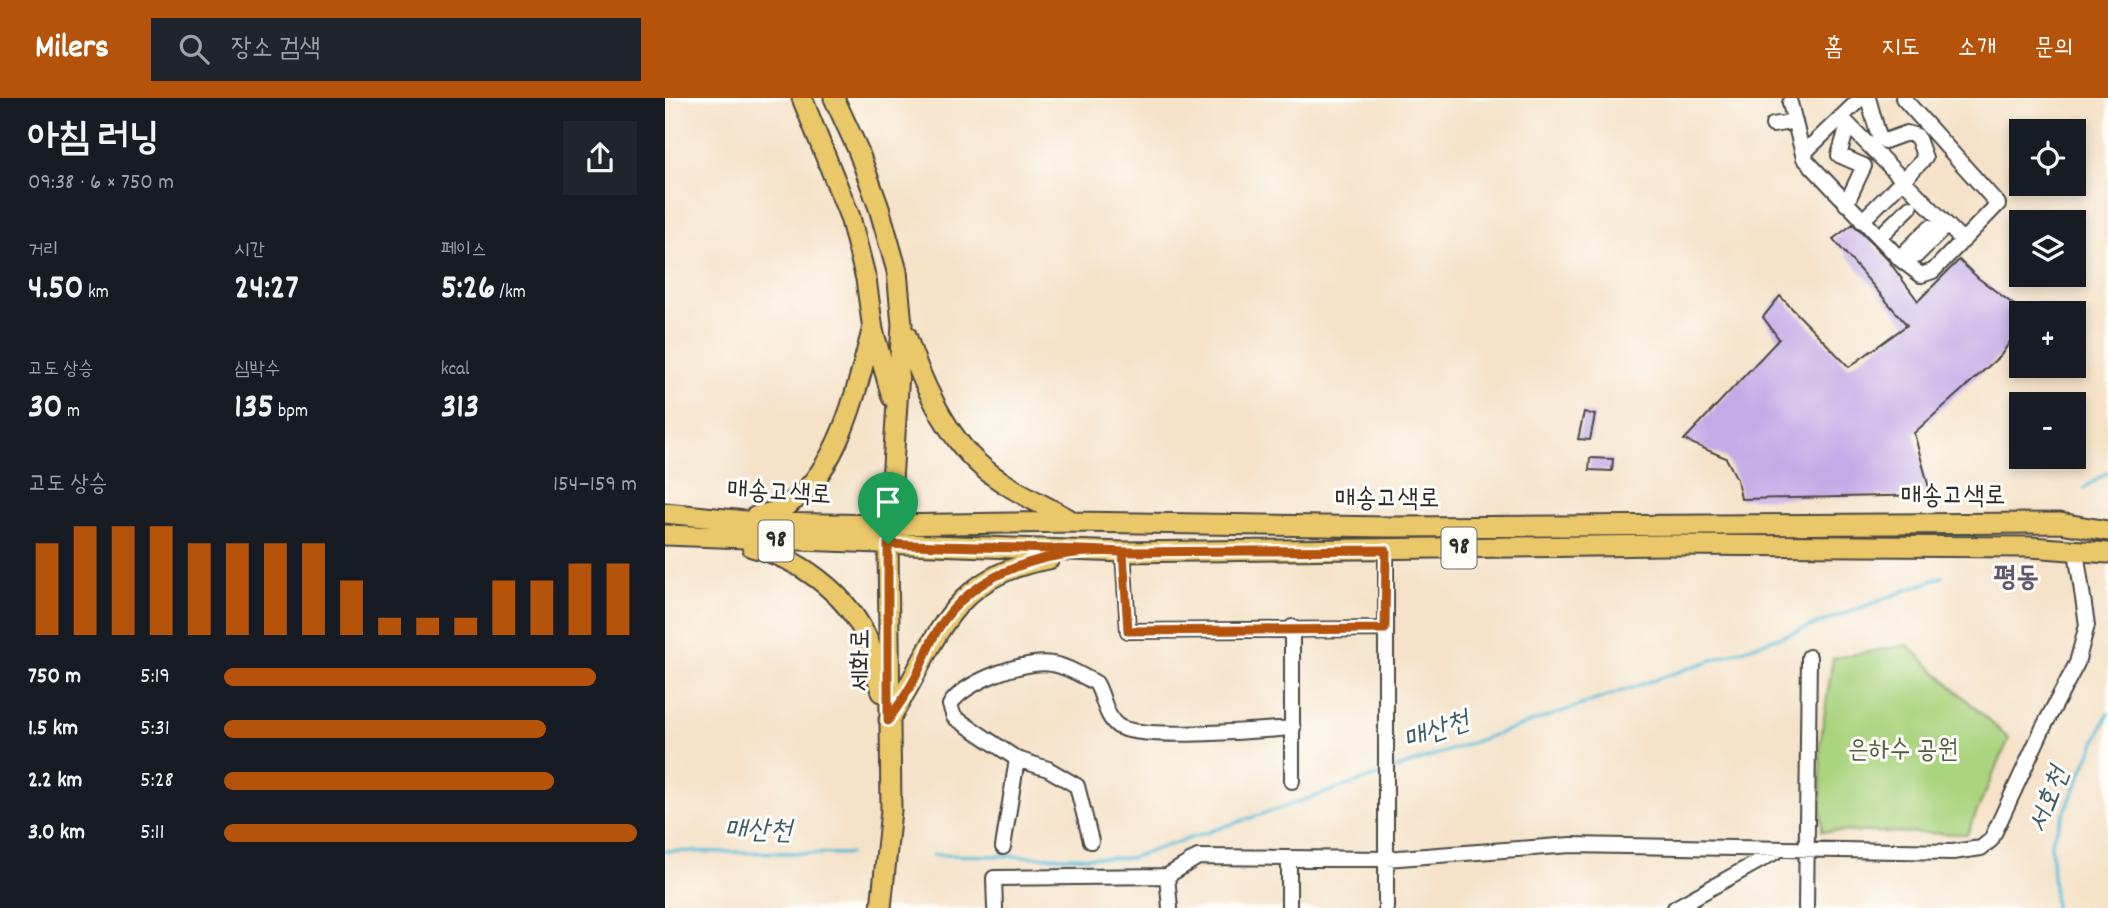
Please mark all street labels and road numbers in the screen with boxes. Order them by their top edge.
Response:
street label: 매송고색로 [726,473,832,515]
street label: 매송고색로 [1901,479,2005,516]
street label: 매송고색로 [1335,482,1439,519]
road number: 98 [759,520,793,561]
road number: 98 [1441,528,1477,569]
street label: 세화로 [844,629,881,691]

